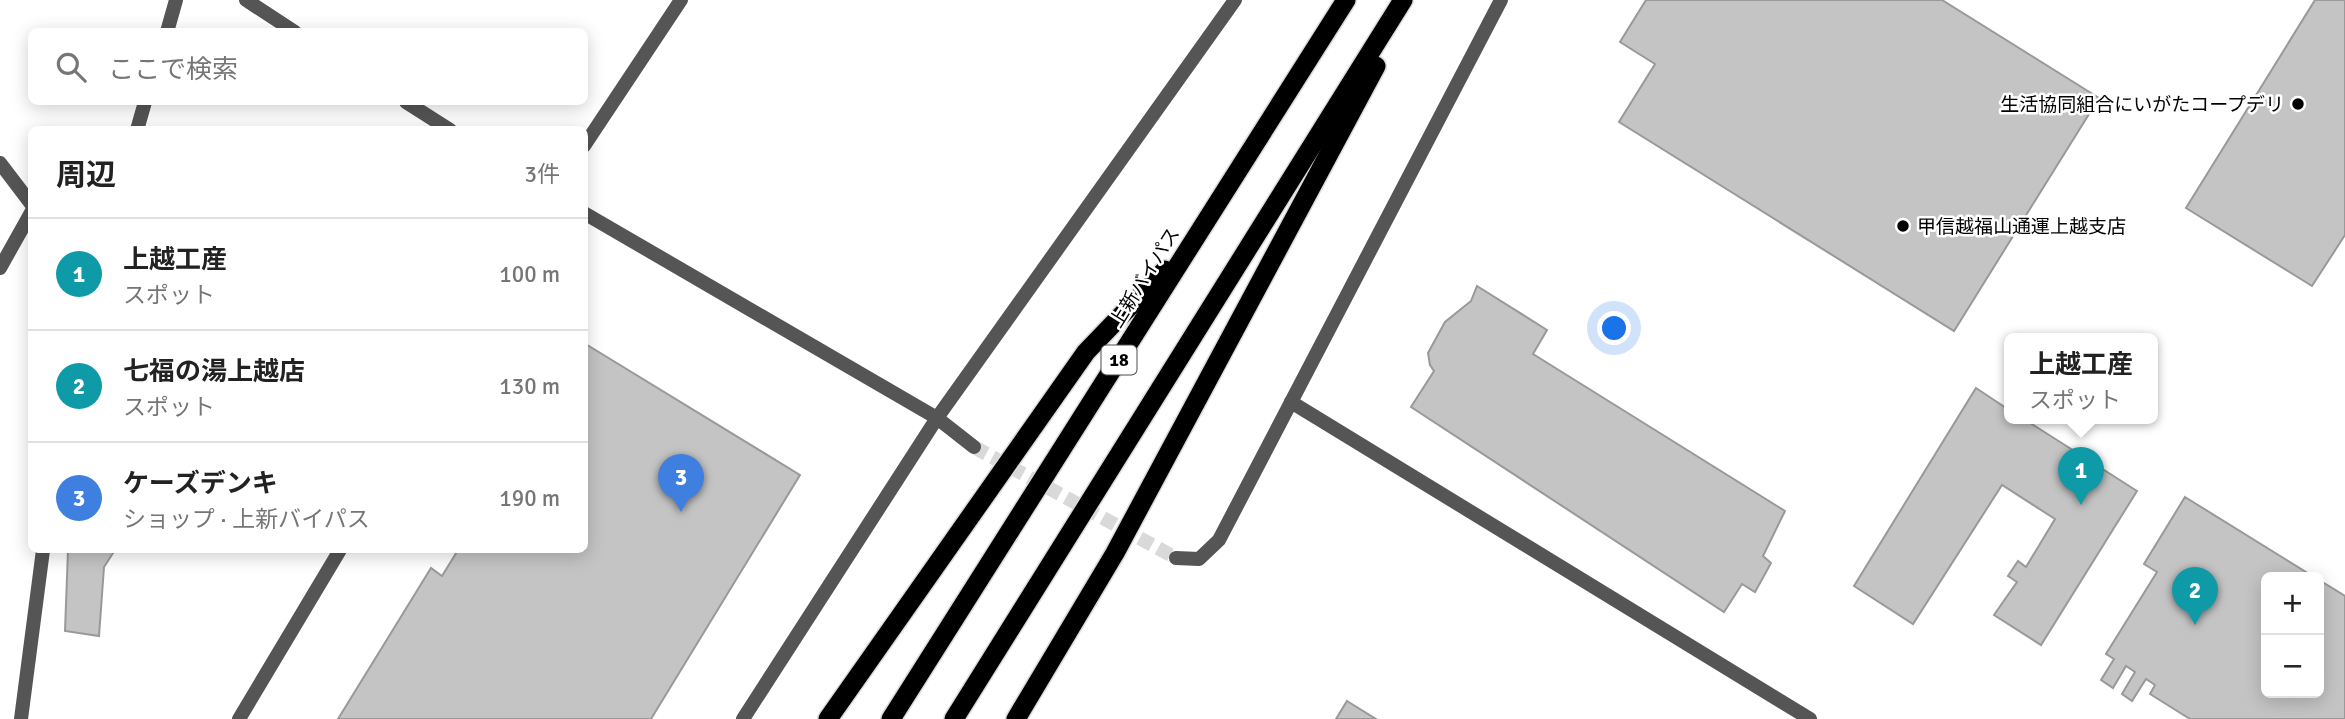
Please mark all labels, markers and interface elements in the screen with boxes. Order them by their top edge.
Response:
search box [28,28,588,105]
icon: search [52,48,90,86]
text: ここで検索 [108,54,238,86]
place label: 生活協同組合にいがたコープデリ [2000,93,2284,117]
marker: 生活協同組合にいがたコープデリ [2290,96,2306,112]
text: 周辺 [56,157,116,194]
text: 3件 [525,160,560,189]
place label: 甲信越福山通運上越支店 [1917,215,2126,239]
marker: 甲信越福山通運上越支店 [1895,218,1911,234]
street label: 上新バイパス [1105,223,1185,332]
text: 上越工産 [123,244,227,276]
text: 1 [73,260,85,289]
text: 100 m [499,260,560,289]
text: スポット [123,281,215,310]
your location [1597,311,1631,345]
popup [2004,333,2158,424]
road number: 18 [1102,346,1136,374]
text: 上越工産 [2029,349,2133,381]
text: 七福の湯上越店 [123,356,305,388]
text: 2 [73,372,85,401]
text: 130 m [499,372,560,401]
text: スポット [2029,386,2121,415]
text: スポット [123,393,215,422]
pin: 1 [2058,447,2104,505]
pin: 3 [658,454,704,512]
text: ケーズデンキ [123,468,278,500]
text: 3 [73,484,85,513]
text: 190 m [499,484,560,513]
text: ショップ · 上新バイパス [123,505,370,534]
pin: 2 [2172,567,2218,625]
map controls [2261,572,2324,698]
button: + [2261,572,2324,635]
button: − [2261,635,2324,698]

